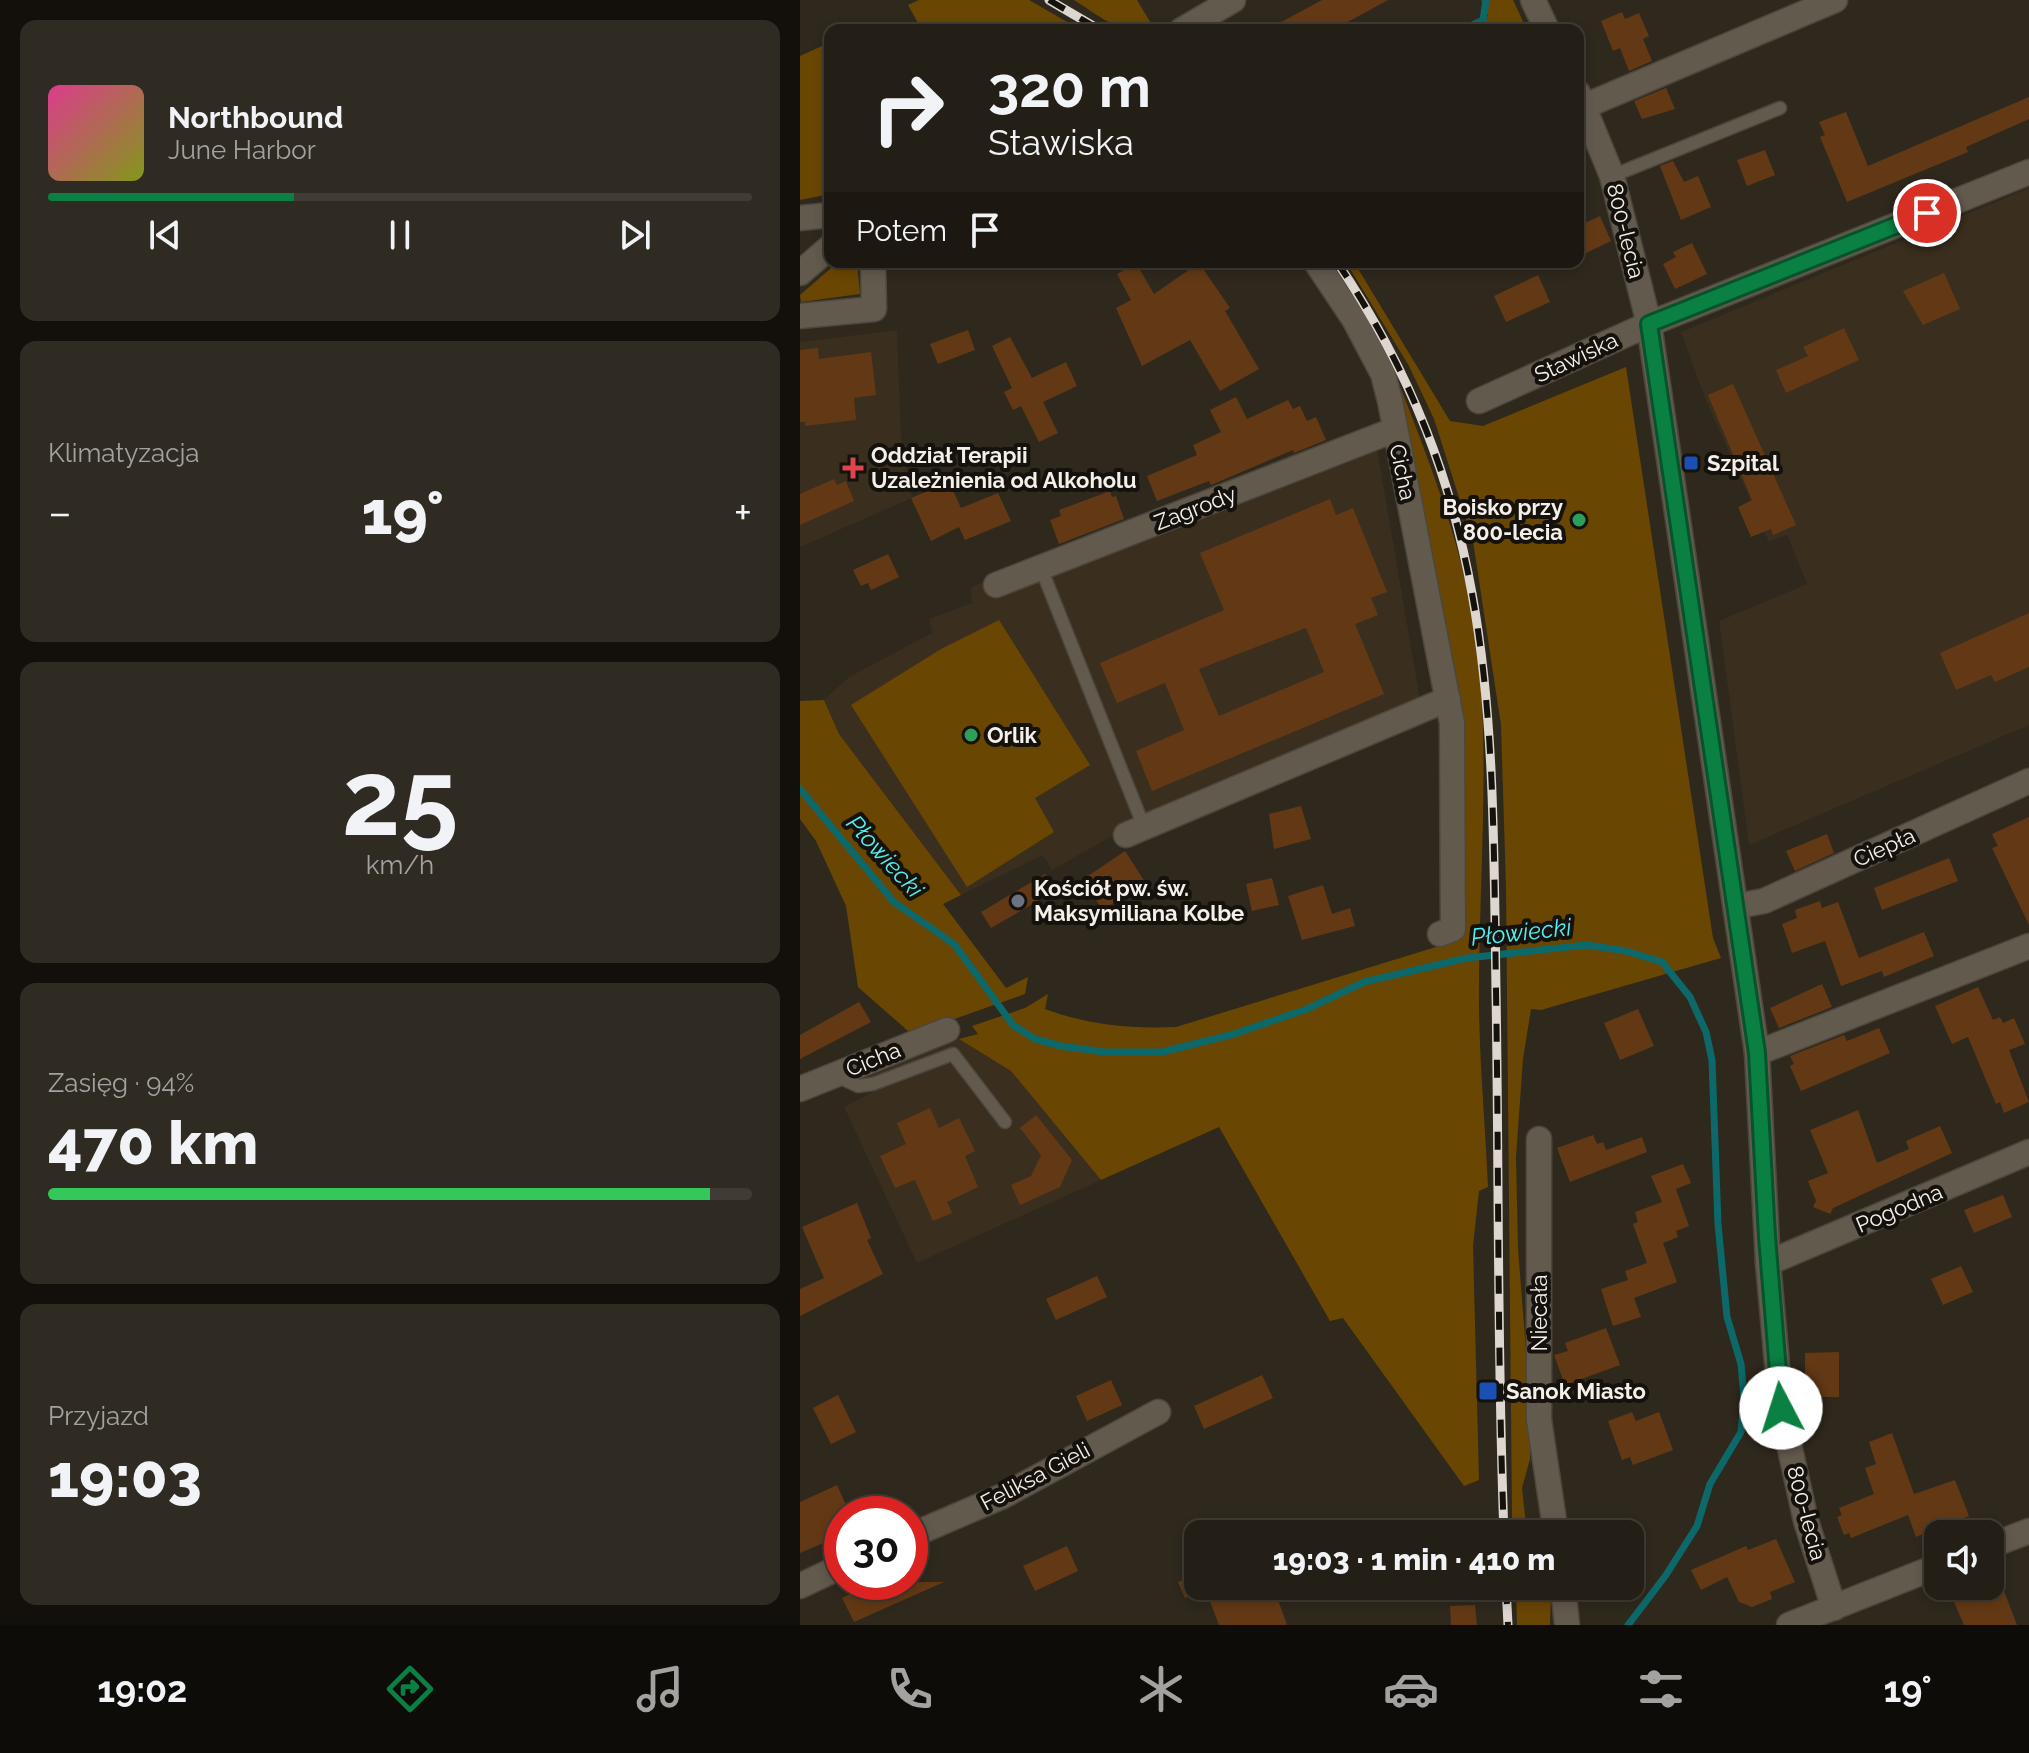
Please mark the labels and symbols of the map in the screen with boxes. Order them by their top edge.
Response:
pin [1893,179,1961,247]
street label: 800-lecia [1602,181,1650,281]
street label: Stawiska [1530,326,1622,388]
place label: Oddział Terapii Uzależnienia od Alkoholu [871,442,1137,493]
street label: Cicha [1384,442,1422,502]
place label: Szpital [1707,450,1780,476]
marker: Szpital [1682,454,1700,472]
marker: Oddział Terapii Uzależnienia od Alkoholu [842,457,864,479]
street label: Zagrody [1150,481,1240,535]
place label: Boisko przy 800-lecia [1443,494,1563,545]
marker: Boisko przy 800-lecia [1570,511,1588,529]
place label: Orlik [987,722,1038,748]
marker: Orlik [962,726,980,744]
water label: Płowiecki [840,809,930,904]
street label: Ciepła [1849,822,1919,872]
place label: Kościół pw. św. Maksymiliana Kolbe [1034,875,1244,926]
marker: Kościół pw. św. Maksymiliana Kolbe [1009,892,1027,910]
water label: Płowiecki [1469,912,1574,952]
street label: Cicha [842,1036,904,1082]
street label: Pogodna [1852,1178,1946,1238]
street label: Niecała [1526,1274,1552,1352]
position arrow [1739,1366,1823,1450]
place label: Sanok Miasto [1506,1378,1646,1404]
marker: Sanok Miasto [1477,1380,1499,1402]
street label: Feliksa Gieli [976,1436,1094,1516]
street label: 800-lecia [1782,1463,1832,1563]
speed limit sign: 30 [824,1496,928,1600]

